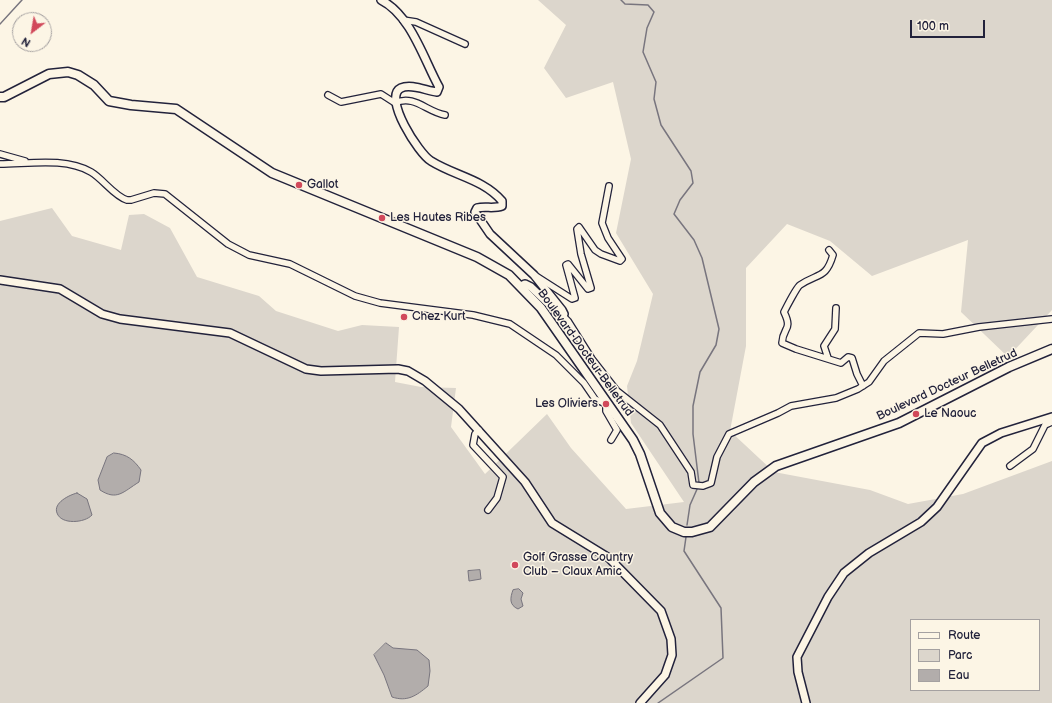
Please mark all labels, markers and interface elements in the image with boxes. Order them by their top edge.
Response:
north arrow [12,12,52,52]
scale bar [912,12,987,38]
text: 100 m [917,19,949,34]
text: N [19,34,33,50]
place label: Gallot [307,178,338,192]
marker: Gallot [294,180,304,190]
place label: Les Hautes Ribes [390,211,486,225]
marker: Les Hautes Ribes [377,213,387,223]
street label: Boulevard Docteur Belletrud [534,287,636,419]
place label: Chez Kurt [412,310,466,324]
marker: Chez Kurt [399,312,409,322]
street label: Boulevard Docteur Belletrud [874,346,1020,424]
place label: Les Oliviers [535,397,598,411]
marker: Les Oliviers [601,399,611,409]
place label: Le Naouc [924,407,976,421]
marker: Le Naouc [911,409,921,419]
place label: Golf Grasse Country Club – Claux Amic [523,551,633,579]
marker: Golf Grasse Country Club – Claux Amic [510,560,520,570]
legend [910,619,1040,691]
text: Route [948,628,980,643]
text: Parc [948,648,972,663]
text: Eau [948,668,969,683]

